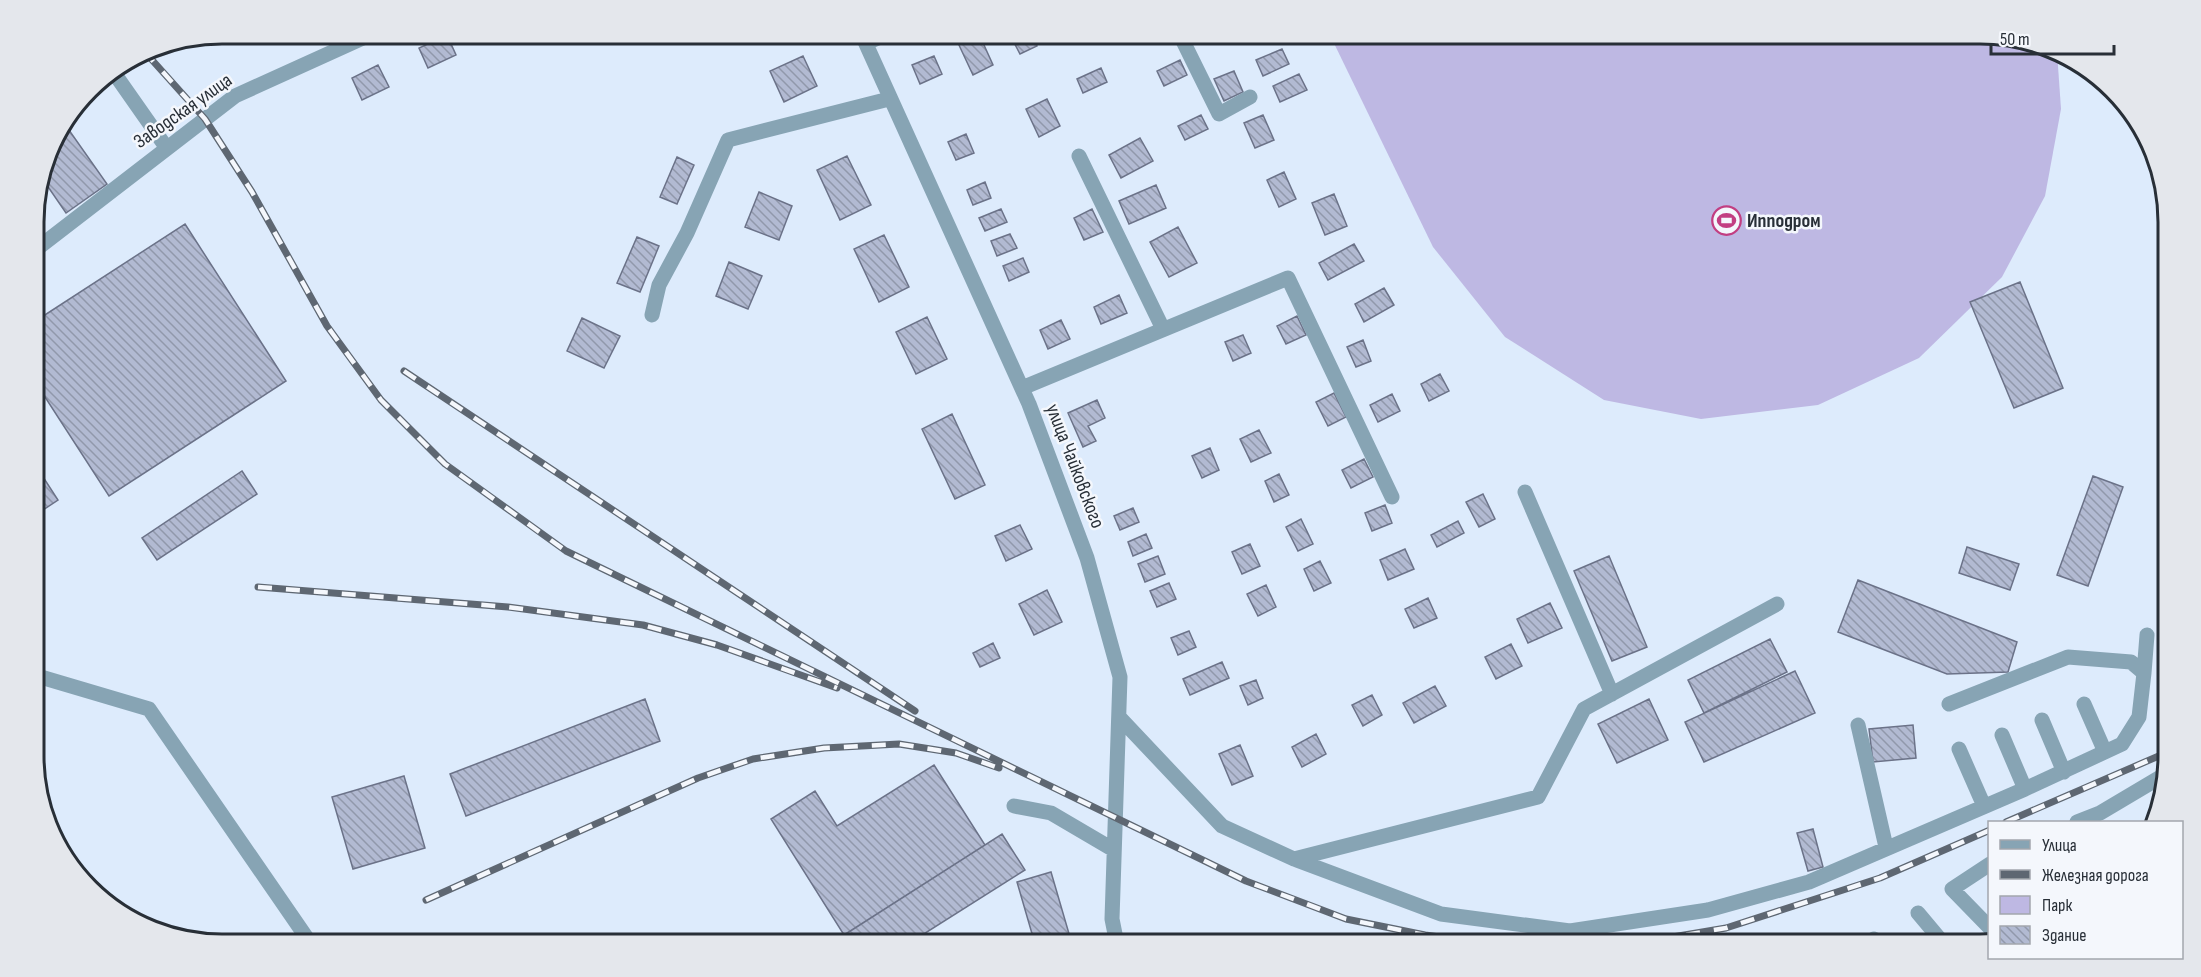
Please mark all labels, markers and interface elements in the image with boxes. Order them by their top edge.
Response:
scale bar [1991,18,2114,56]
text: 50 m [2000,29,2030,50]
street label: Заводская улица [129,68,237,154]
sports icon: Ипподром [1710,205,1742,237]
place label: Ипподром [1747,209,1820,233]
street label: улица Чайковского [1040,400,1110,532]
legend [1988,821,2183,959]
text: Улица [2042,835,2077,856]
text: Железная дорога [2042,865,2149,886]
text: Парк [2042,895,2073,916]
text: Здание [2042,925,2087,946]

